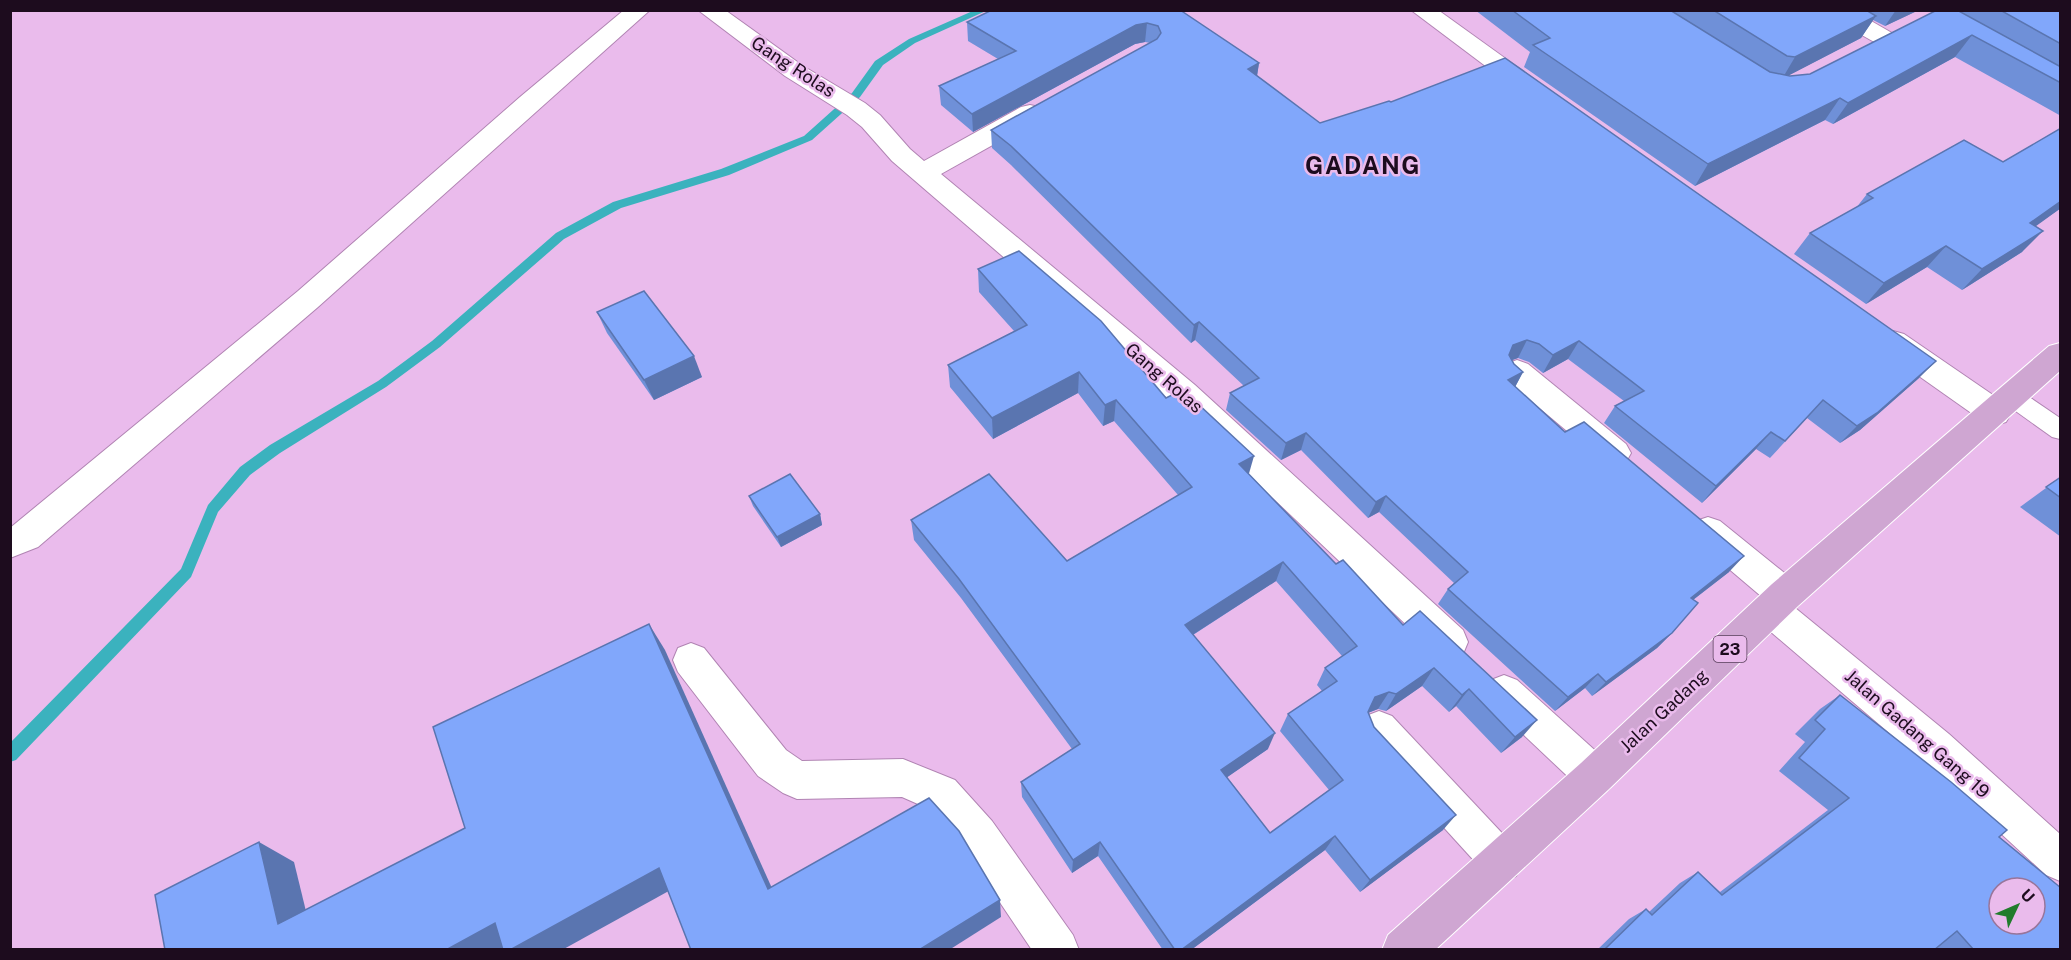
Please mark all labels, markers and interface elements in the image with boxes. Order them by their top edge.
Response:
street label: Gang Rolas [748,32,839,101]
district label: GADANG [1305,151,1421,179]
street label: Gang Rolas [1121,338,1207,417]
road number: 23 [1714,636,1746,662]
street label: Jalan Gadang [1615,665,1712,757]
street label: Jalan Gadang Gang 19 [1841,665,1994,802]
north arrow [1987,876,2047,936]
text: U [2017,885,2038,907]

